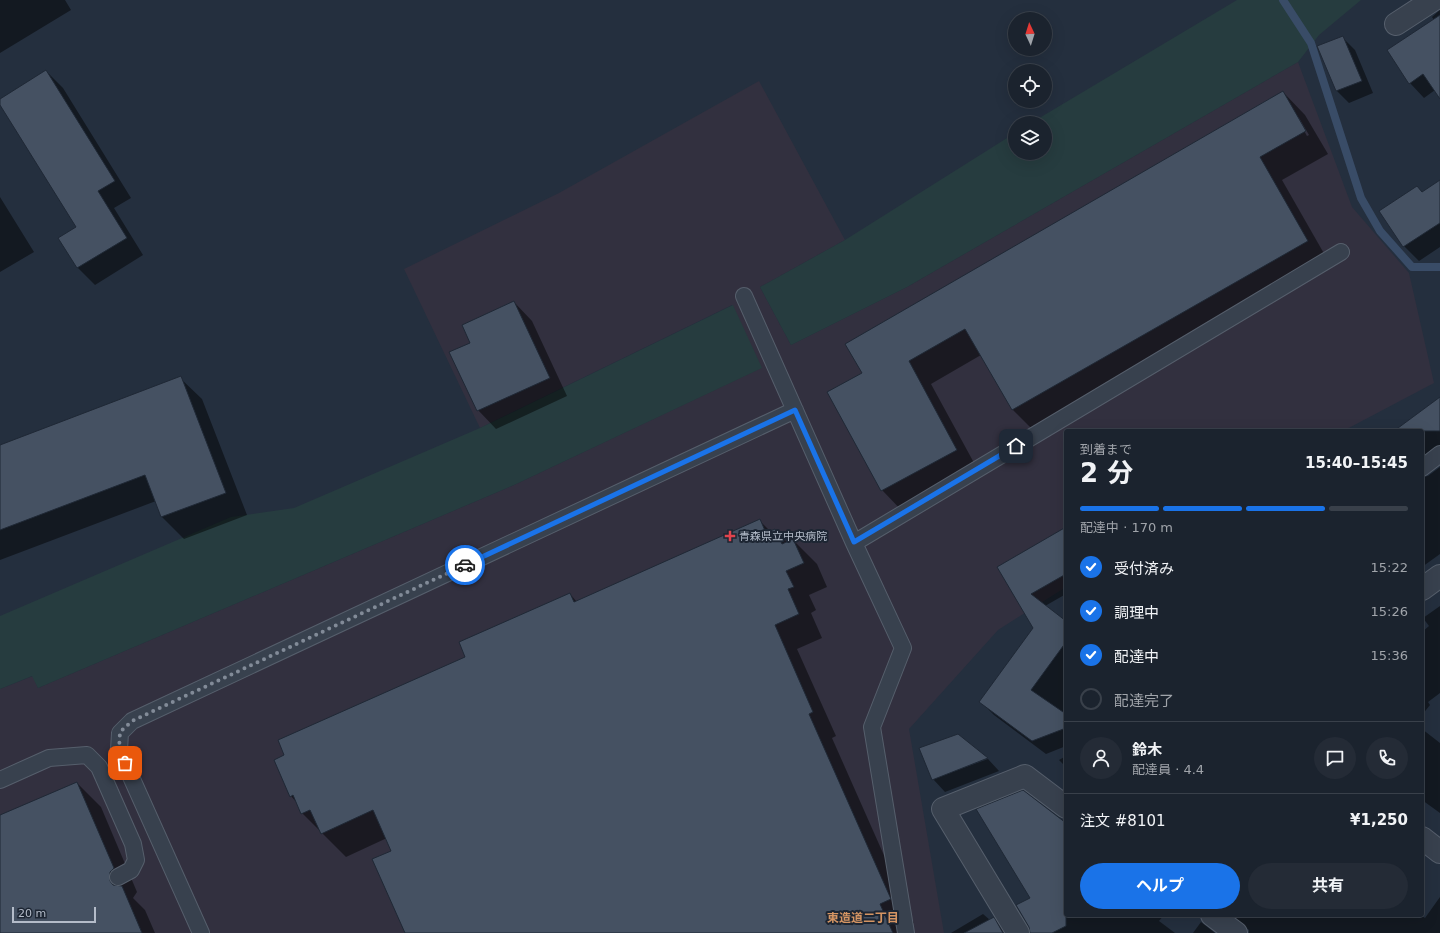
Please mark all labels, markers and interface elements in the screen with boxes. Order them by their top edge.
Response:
north arrow [1008,12,1052,56]
map controls [1008,12,1052,160]
button: locate [1008,64,1052,108]
button: layers [1008,116,1052,160]
pin [999,429,1033,463]
icon: home [1005,435,1027,457]
text: 到着まで [1080,442,1132,457]
text: 15:40–15:45 [1305,454,1408,472]
text: 2 分 [1080,458,1133,488]
text: 配達中 · 170 m [1080,520,1173,535]
marker: 青森県立中央病院 [724,530,736,542]
place label: 青森県立中央病院 [739,530,827,543]
courier [445,545,485,585]
icon: car [454,554,476,576]
icon: check [1080,556,1102,578]
text: 受付済み [1114,560,1174,578]
text: 15:22 [1371,560,1408,575]
icon: check [1080,600,1102,622]
text: 調理中 [1114,604,1159,622]
text: 15:26 [1371,604,1408,619]
icon: check [1080,644,1102,666]
text: 配達中 [1114,648,1159,666]
text: 15:36 [1371,648,1408,663]
text: 配達完了 [1114,692,1174,710]
button: person [1080,737,1122,779]
button: chat [1314,737,1356,779]
button: phone [1366,737,1408,779]
text: 鈴木 [1132,741,1162,759]
pin [108,746,142,780]
icon: bag [114,752,136,774]
text: 配達員 · 4.4 [1132,762,1204,777]
text: ¥1,250 [1350,811,1408,829]
text: 注文 #8101 [1080,812,1166,830]
button: ヘルプ [1080,863,1240,909]
button: 共有 [1248,863,1408,909]
scale bar [12,905,96,924]
text: 20 m [18,907,46,920]
district label: 東造道二丁目 [827,911,899,925]

